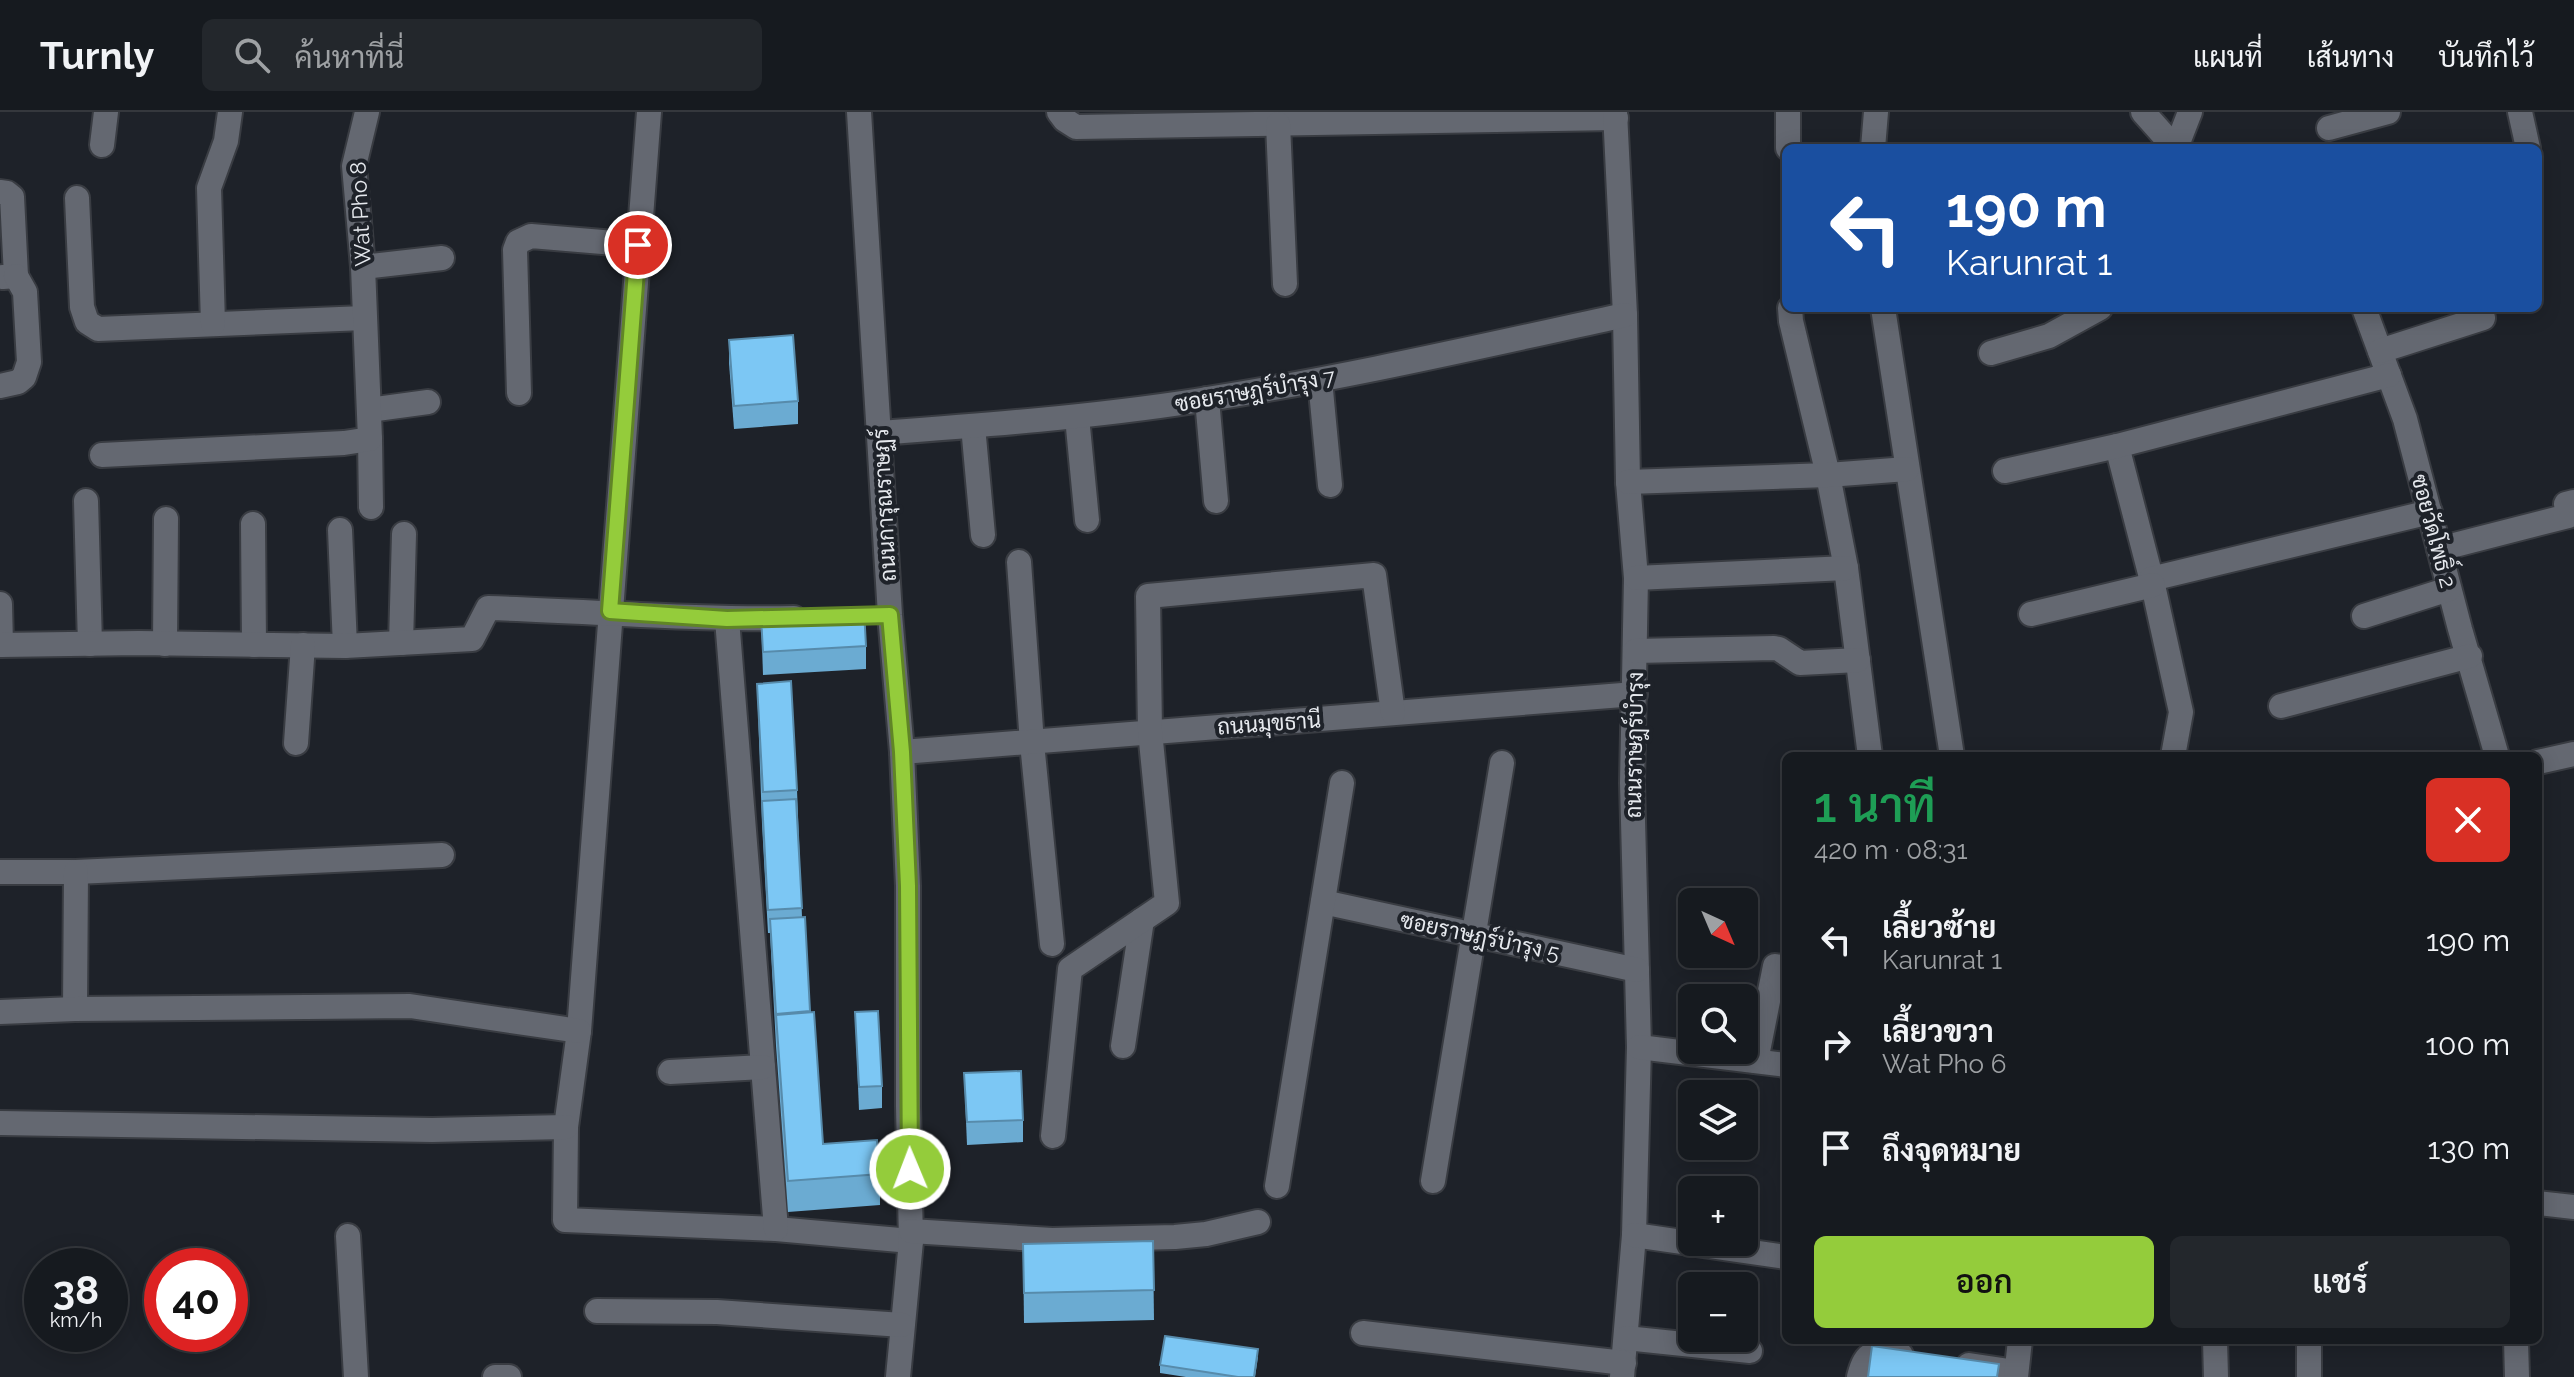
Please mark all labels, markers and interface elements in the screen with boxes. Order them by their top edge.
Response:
search box [202,19,762,91]
text: Turnly [40,33,154,78]
icon: search [230,33,274,77]
text: ค้นหาที่นี่ [294,40,404,75]
text: แผนที่ [2193,41,2263,74]
text: เส้นทาง [2307,41,2394,74]
text: บันทึกไว้ [2438,41,2534,74]
street label: Wat Pho 8 [344,161,376,267]
text: 190 m [1946,174,2107,240]
icon: left [1814,176,1918,280]
pin [604,211,672,279]
icon: arrive [616,223,660,267]
text: Karunrat 1 [1946,241,2112,283]
street label: ซอยราษฎร์บำรุง 7 [1173,362,1338,420]
street label: ถนนการุณราษฏร์ [866,428,904,582]
street label: ซอยวัดโพธิ์ 2 [2406,470,2467,591]
street label: ถนนราษฎร์บำรุง [1619,671,1651,819]
street label: ถนนมุขธานี [1216,706,1322,743]
text: 1 นาที [1814,777,1936,833]
button: close [2426,778,2510,862]
text: 420 m · 08:31 [1814,835,1968,865]
north arrow [1678,888,1758,968]
map controls [1678,888,1758,1352]
street label: ซอยราษฎร์บำรุง 5 [1397,905,1562,969]
text: เลี้ยวซ้าย [1882,910,1996,945]
icon: left [1814,918,1858,962]
text: 190 m [2426,923,2510,958]
text: Karunrat 1 [1882,945,2002,975]
button: search [1678,984,1758,1064]
text: เลี้ยวขวา [1882,1014,1994,1049]
icon: right [1814,1022,1858,1066]
text: 100 m [2425,1027,2510,1062]
text: Wat Pho 6 [1882,1049,2006,1079]
button: layers [1678,1080,1758,1160]
icon: arrive [1814,1126,1858,1170]
position arrow [868,1127,952,1211]
text: 130 m [2428,1131,2510,1166]
text: ถึงจุดหมาย [1882,1133,2021,1168]
button: + [1678,1176,1758,1256]
button: ออก [1814,1236,2154,1328]
button: แชร์ [2170,1236,2510,1328]
speed limit sign: 40 [144,1248,248,1352]
text: 38 [53,1266,99,1313]
button: − [1678,1272,1758,1352]
text: km/h [50,1308,102,1332]

